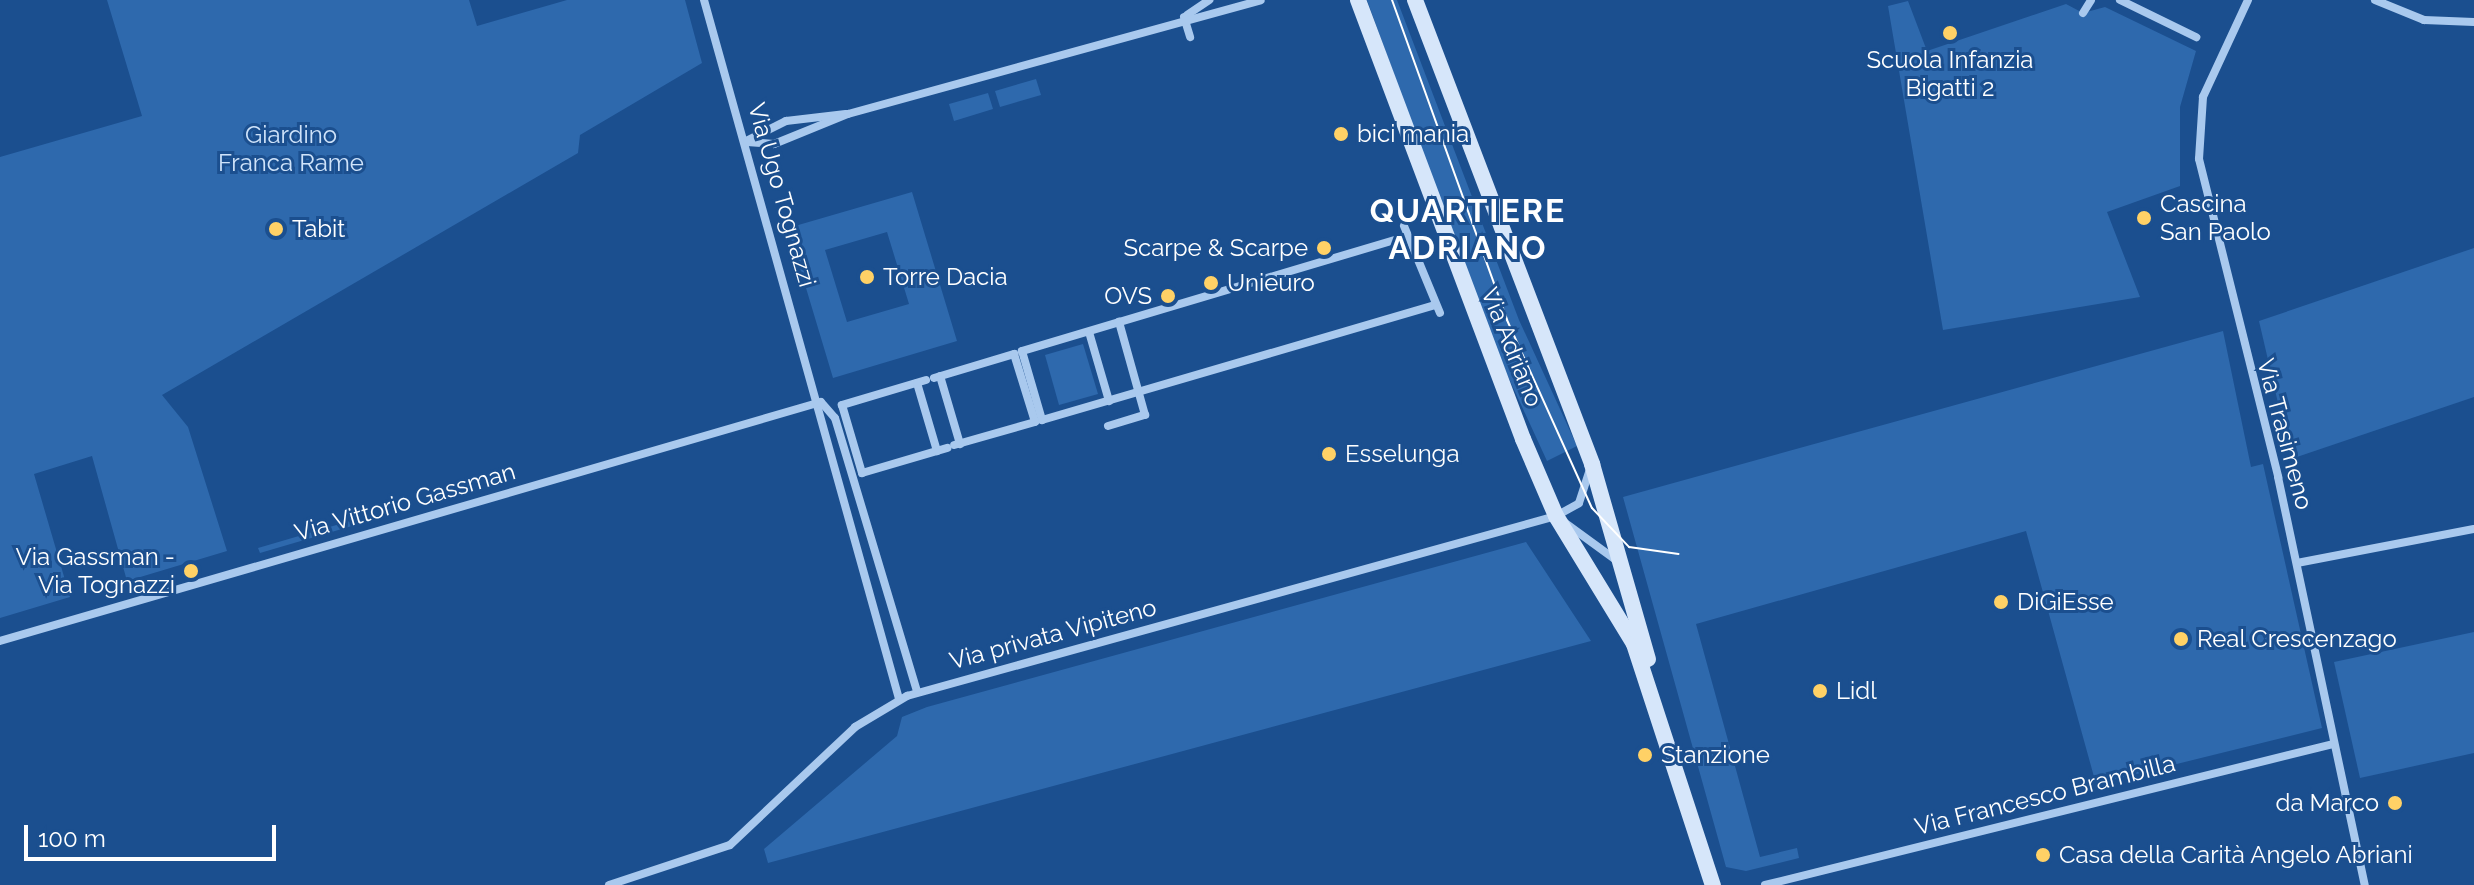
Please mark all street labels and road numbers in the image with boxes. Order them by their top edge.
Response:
street label: Via Ugo Tognazzi [742,99,822,291]
street label: Via Adriano [1475,283,1549,411]
street label: Via Trasimeno [2251,355,2319,513]
street label: Via Vittorio Gassman [291,457,519,547]
street label: Via privata Vipiteno [946,592,1160,676]
street label: Via Francesco Brambilla [1912,749,2178,841]

